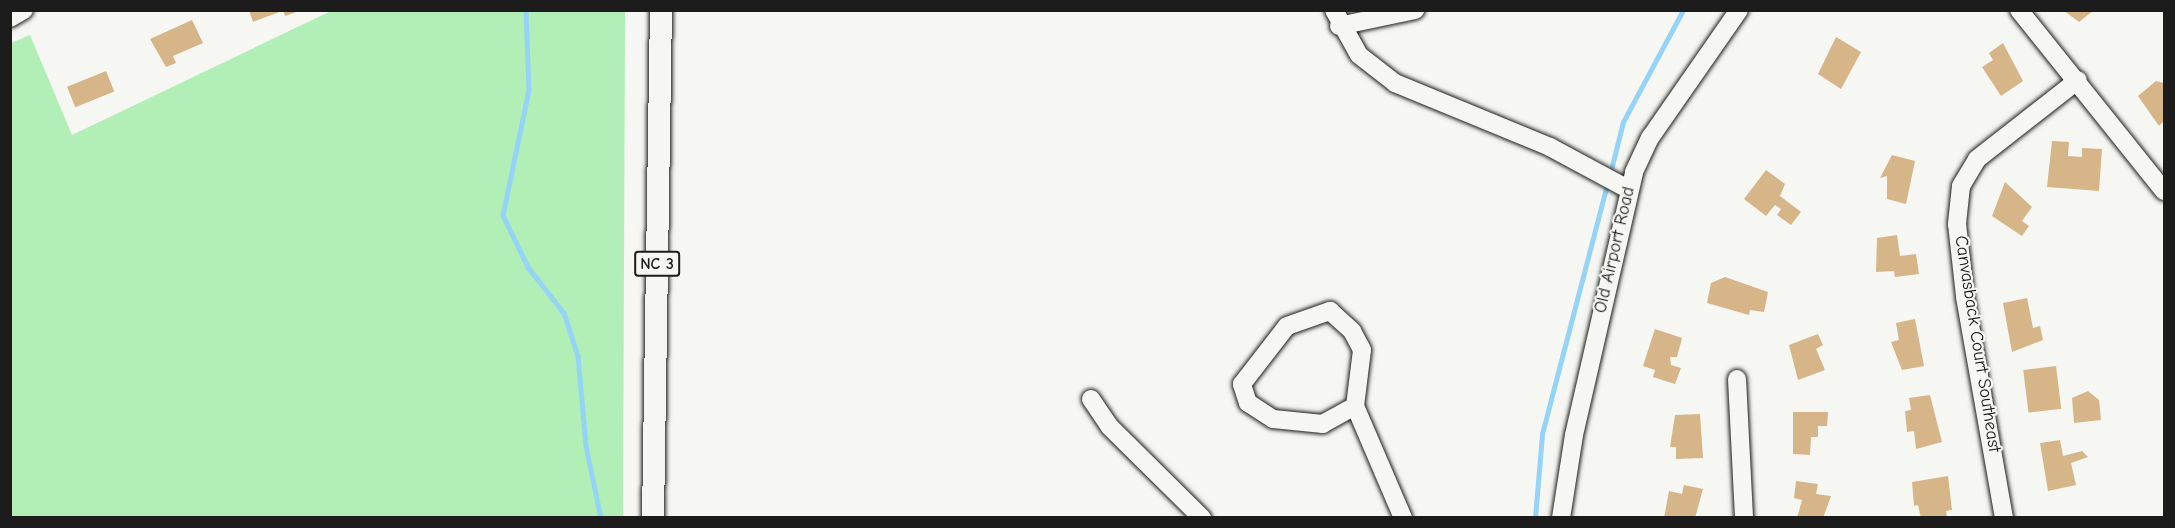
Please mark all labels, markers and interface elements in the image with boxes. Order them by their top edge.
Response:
street label: Old Airport Road [1590,185,1640,315]
street label: Canvasback Court Southeast [1949,234,2005,454]
road number: NC 3 [633,251,681,277]

